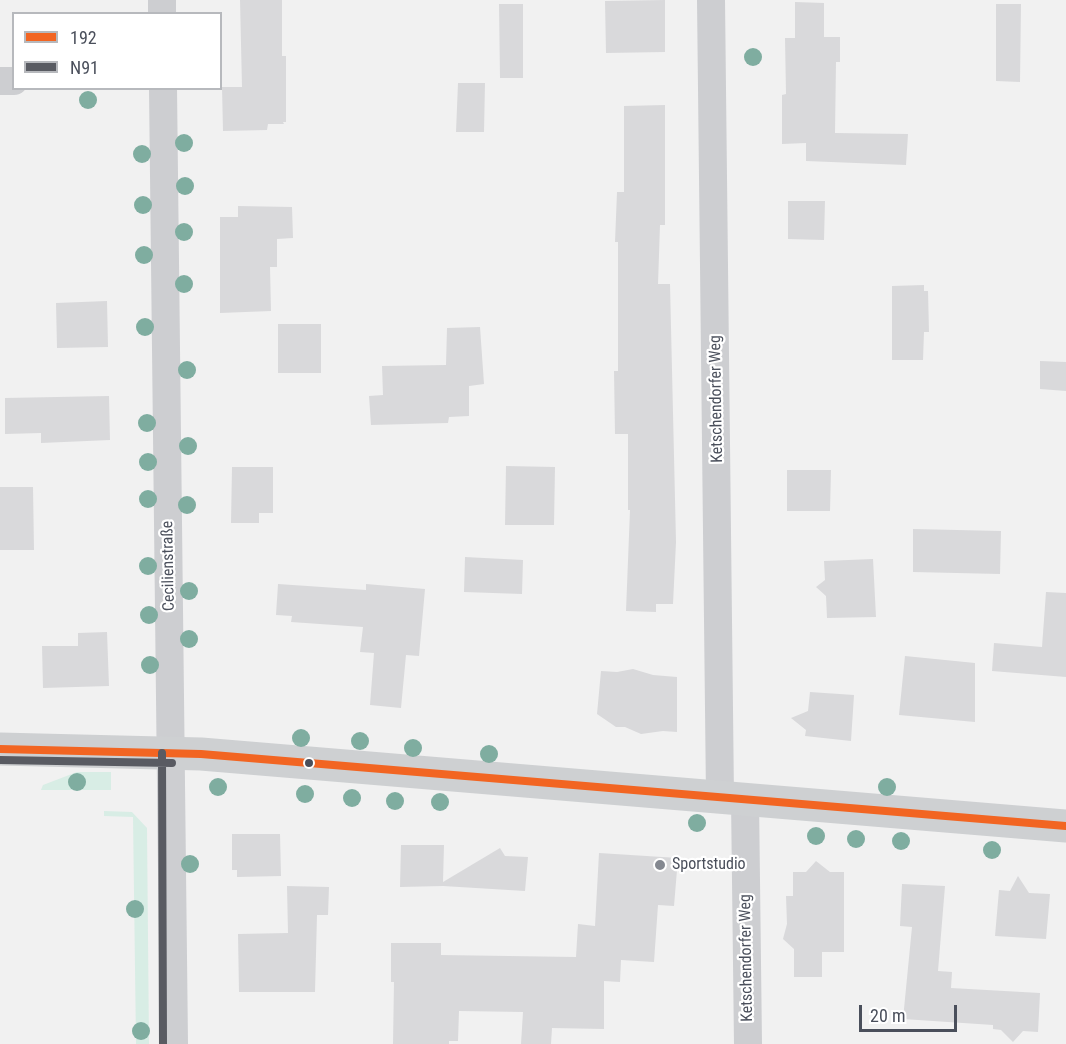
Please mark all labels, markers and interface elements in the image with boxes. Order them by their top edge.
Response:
legend [12,12,222,90]
text: 192 [70,27,97,48]
text: N91 [70,57,99,78]
street label: Ketschendorfer Weg [706,335,728,463]
street label: Cecilienstraße [159,521,179,611]
unlabelled marker [303,757,315,769]
place label: Sportstudio [672,855,746,875]
marker: Sportstudio [653,858,667,872]
street label: Ketschendorfer Weg [736,894,758,1022]
scale bar [862,993,960,1031]
text: 20 m [870,1005,905,1026]

